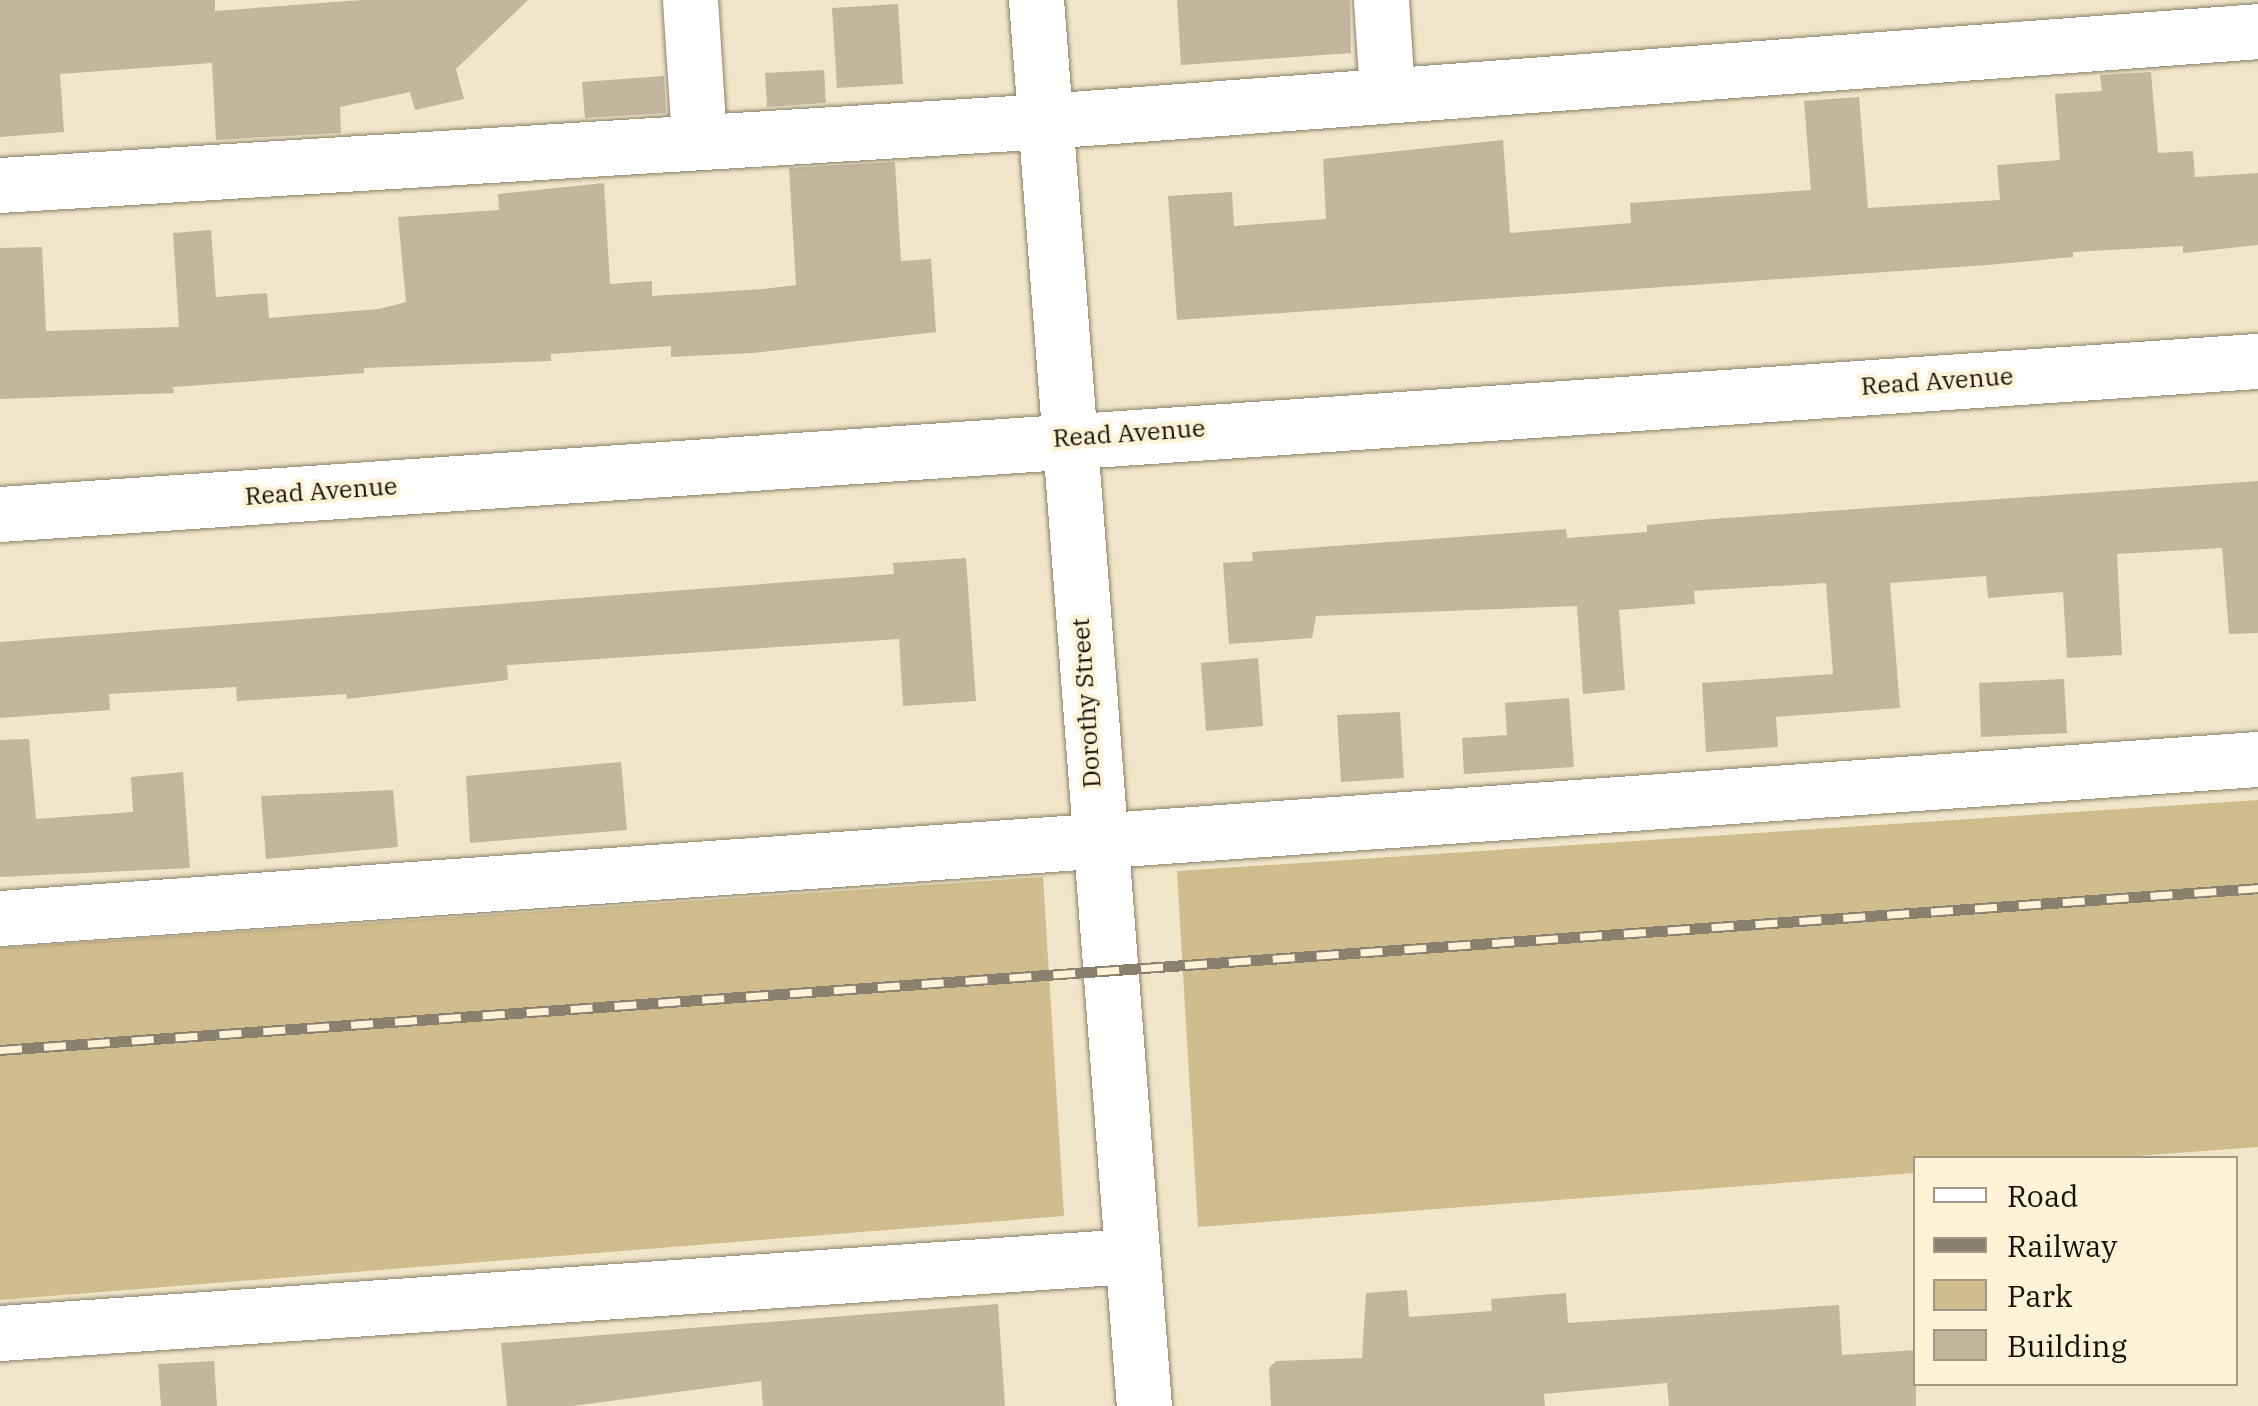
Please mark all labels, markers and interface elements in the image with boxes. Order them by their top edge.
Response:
street label: Read Avenue [1860,361,2014,401]
street label: Read Avenue [1052,413,1206,453]
street label: Read Avenue [244,471,398,511]
street label: Dorothy Street [1065,617,1107,789]
legend [1913,1156,2238,1386]
text: Road [2007,1176,2079,1215]
text: Railway [2007,1226,2117,1265]
text: Park [2007,1276,2073,1315]
text: Building [2007,1326,2127,1365]

